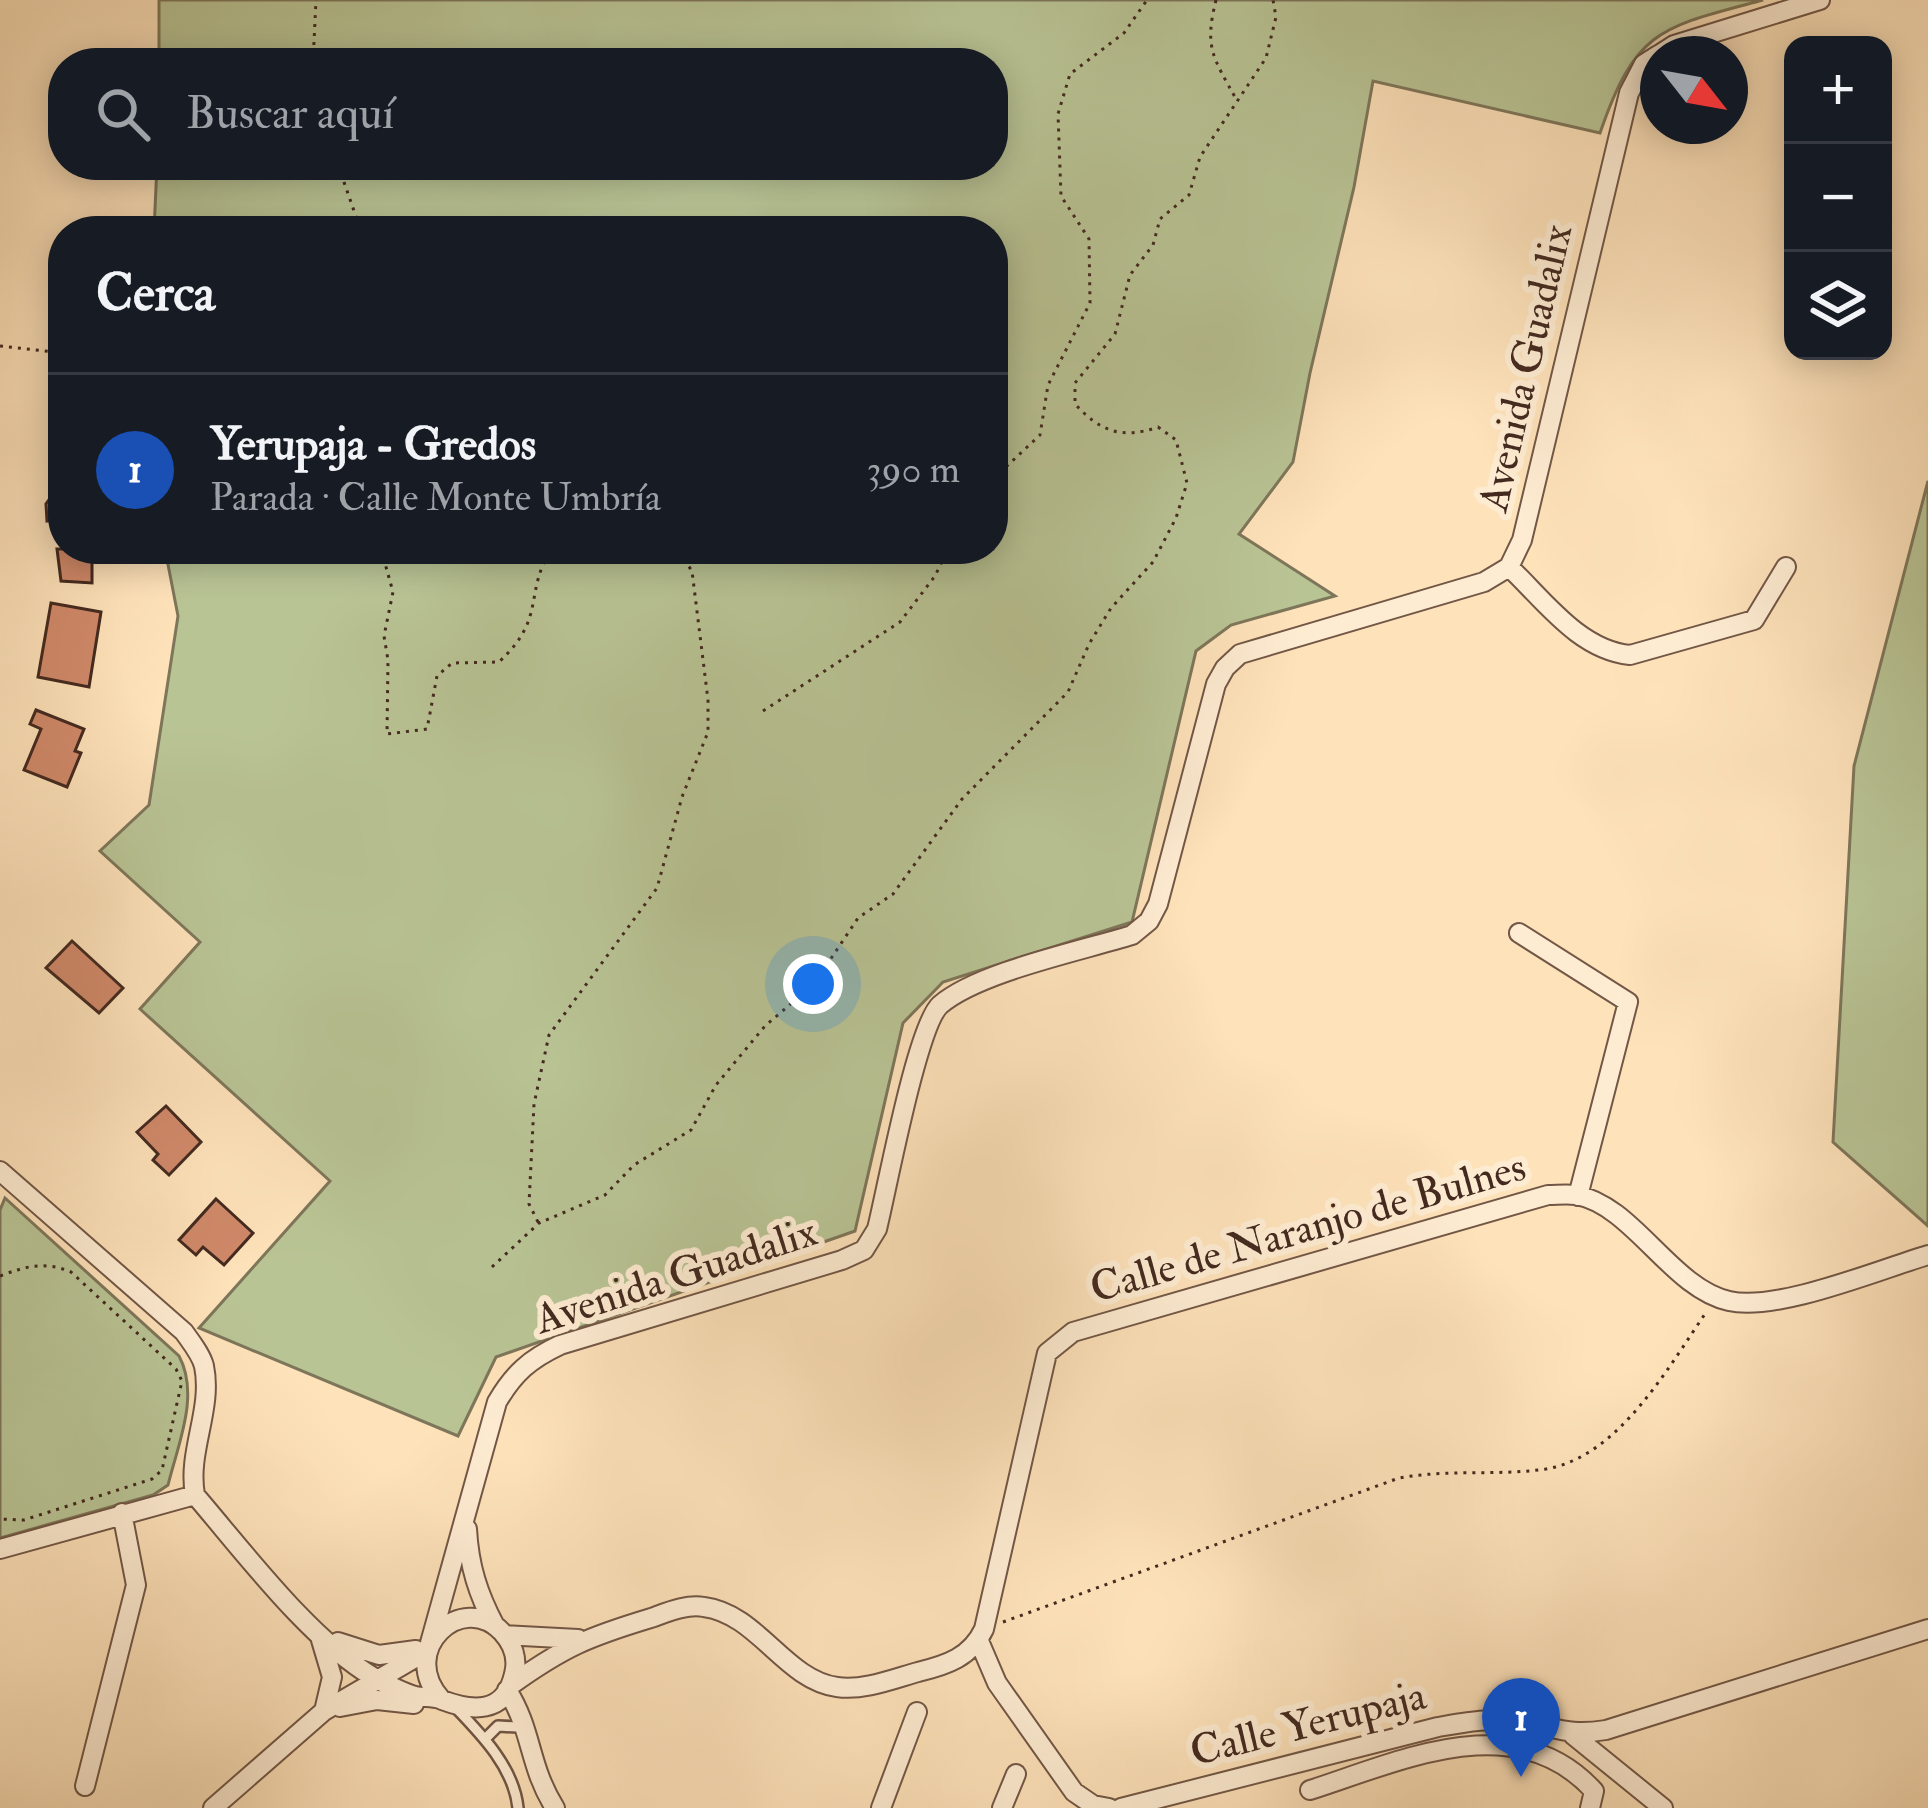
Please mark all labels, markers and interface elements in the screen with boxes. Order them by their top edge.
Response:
north arrow [1640,36,1748,144]
map controls [1784,36,1892,360]
button: + [1784,36,1892,144]
search box [48,48,1008,180]
icon: search [90,81,156,147]
text: Buscar aquí [186,86,394,142]
button: − [1784,144,1892,252]
street label: Avenida Guadalix [1467,219,1584,518]
button: layers [1784,252,1892,360]
text: Cerca [96,262,215,326]
text: Yerupaja - Gredos [210,417,536,473]
text: 1 [128,445,142,494]
text: 390 m [867,445,960,494]
text: Parada · Calle Monte Umbría [210,473,661,522]
your location [783,954,843,1014]
street label: Calle de Naranjo de Bulnes [1084,1141,1532,1315]
street label: Avenida Guadalix [528,1206,824,1346]
street label: Calle Yerupaja [1185,1669,1432,1778]
pin: 1 [1482,1678,1560,1777]

